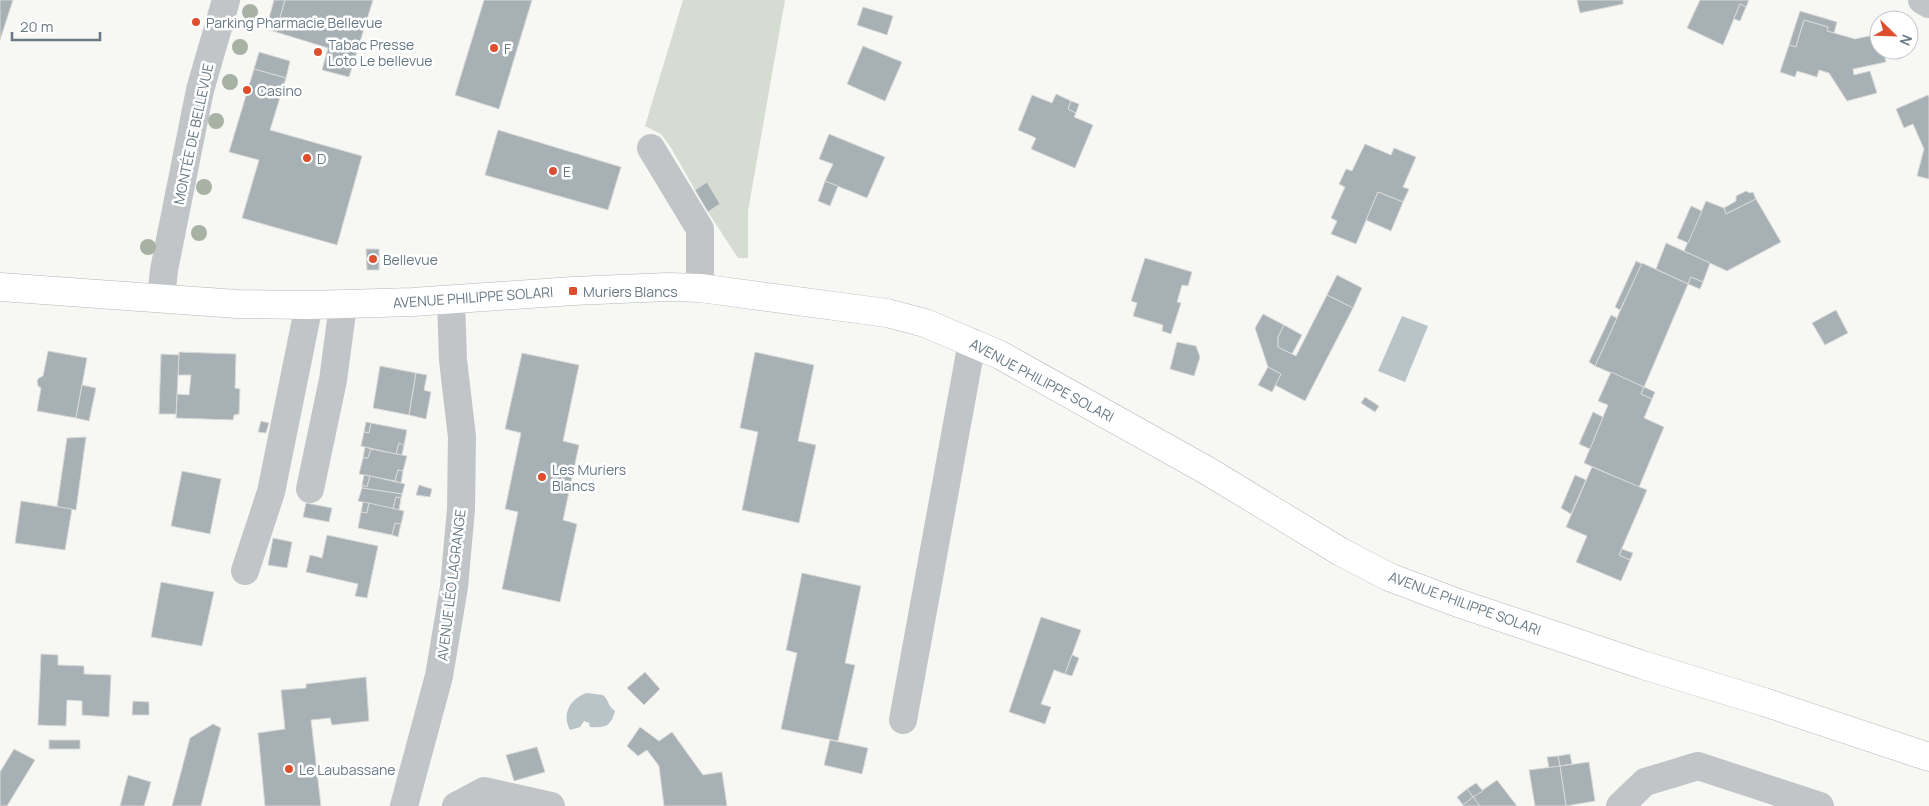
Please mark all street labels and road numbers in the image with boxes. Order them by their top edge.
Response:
street label: MONTÉE DE BELLEVUE [169,62,217,206]
street label: AVENUE PHILIPPE SOLARI [392,282,554,312]
street label: AVENUE PHILIPPE SOLARI [967,334,1117,426]
street label: AVENUE LÉO LAGRANGE [432,508,470,662]
street label: AVENUE PHILIPPE SOLARI [1386,567,1544,639]

